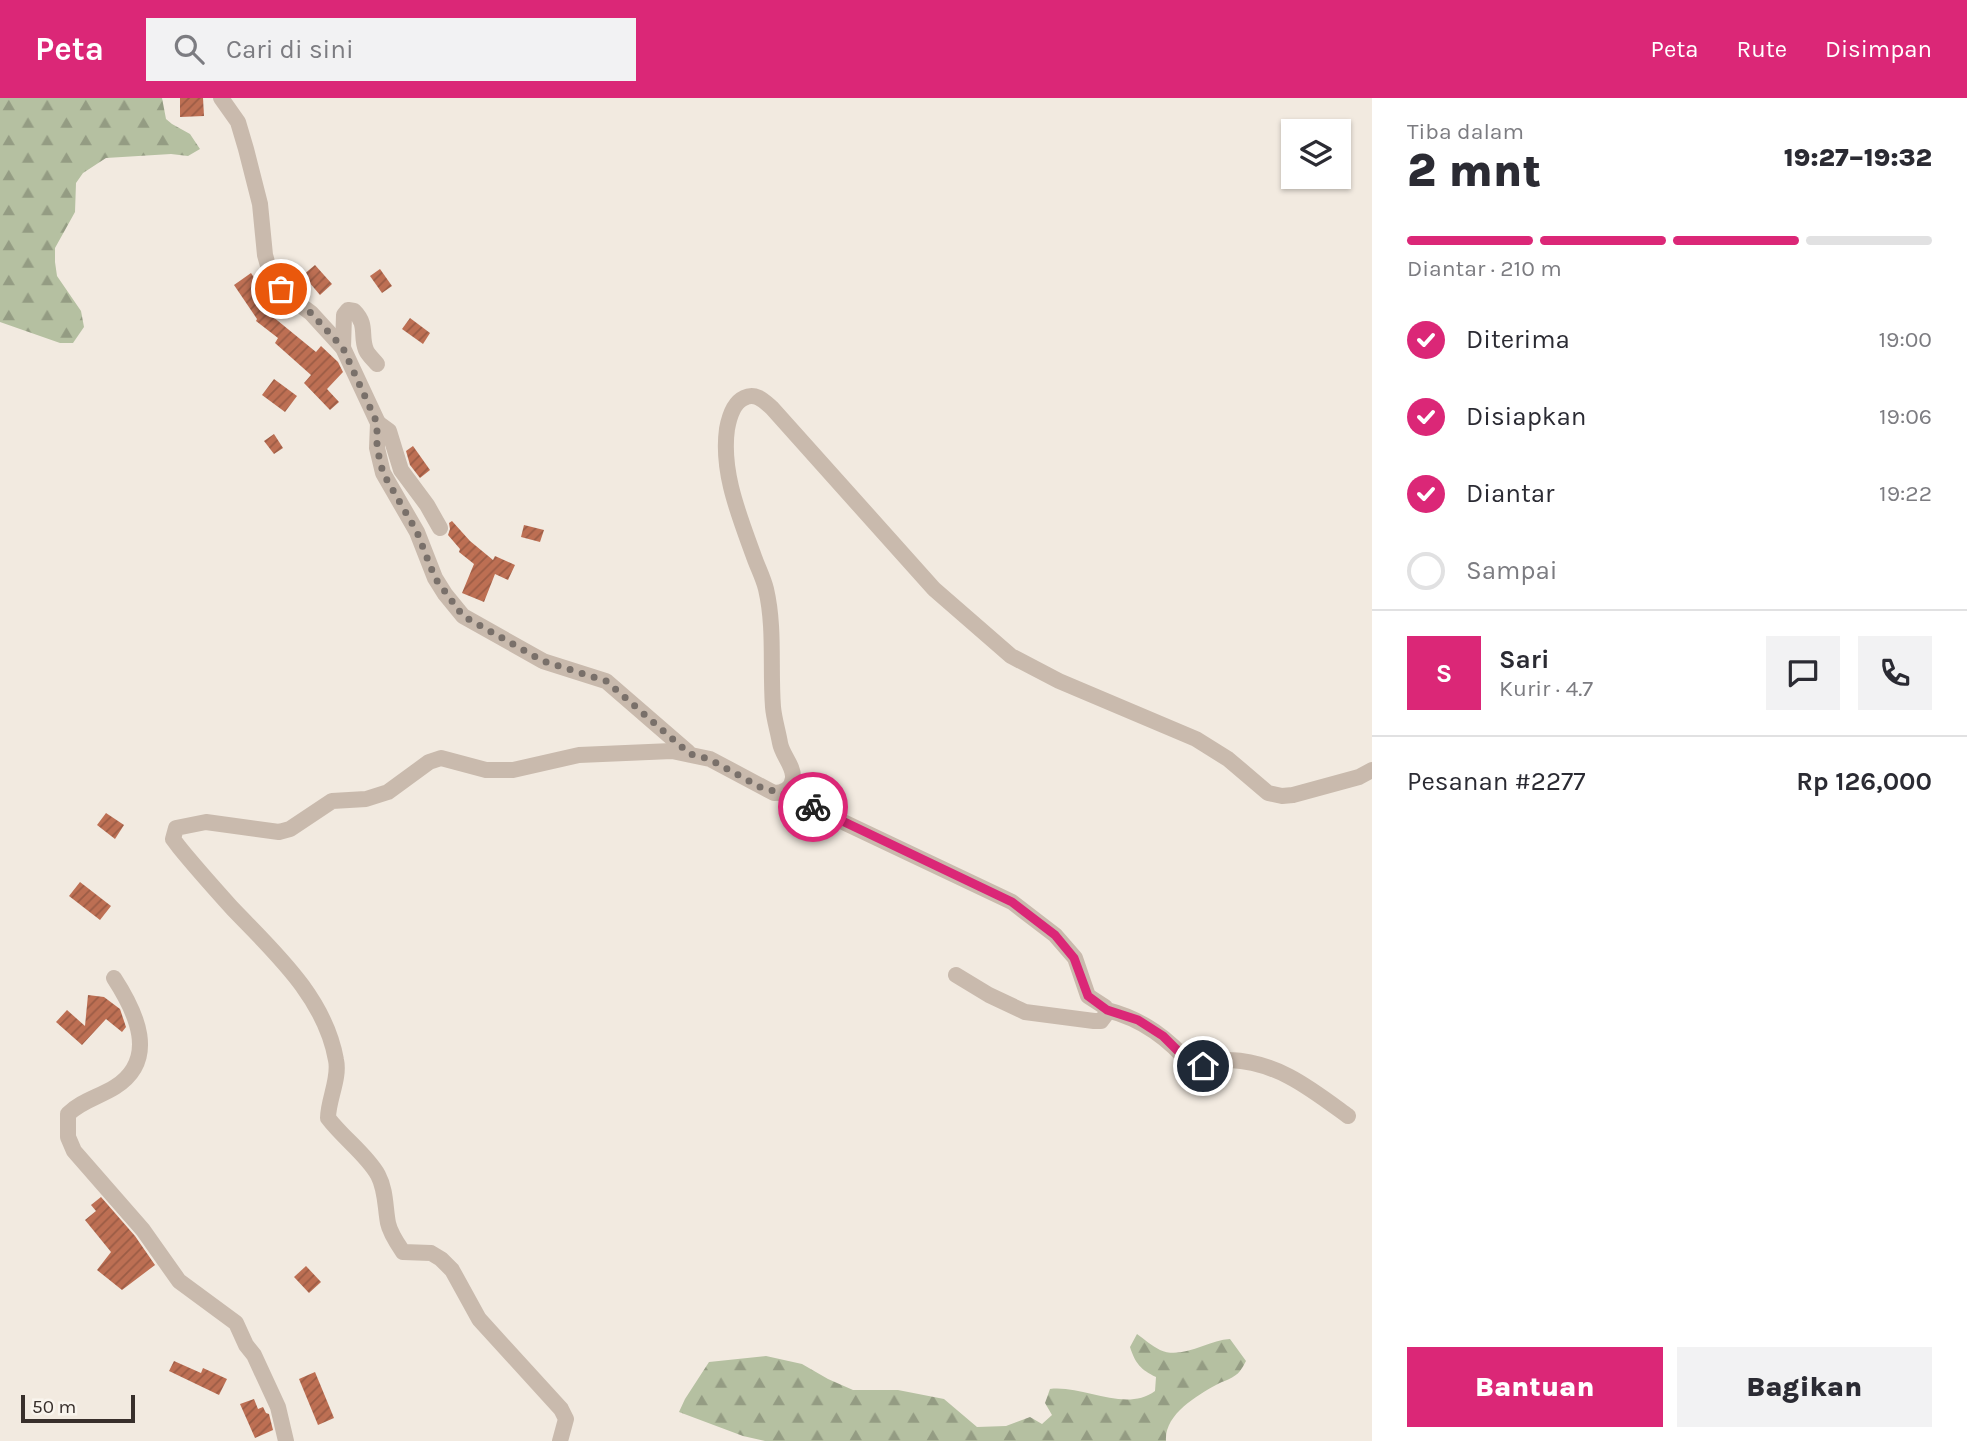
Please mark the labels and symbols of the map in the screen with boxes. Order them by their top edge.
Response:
pin [251,259,311,319]
courier [778,772,848,842]
pin [1173,1036,1233,1096]
scale bar [21,1392,135,1424]

